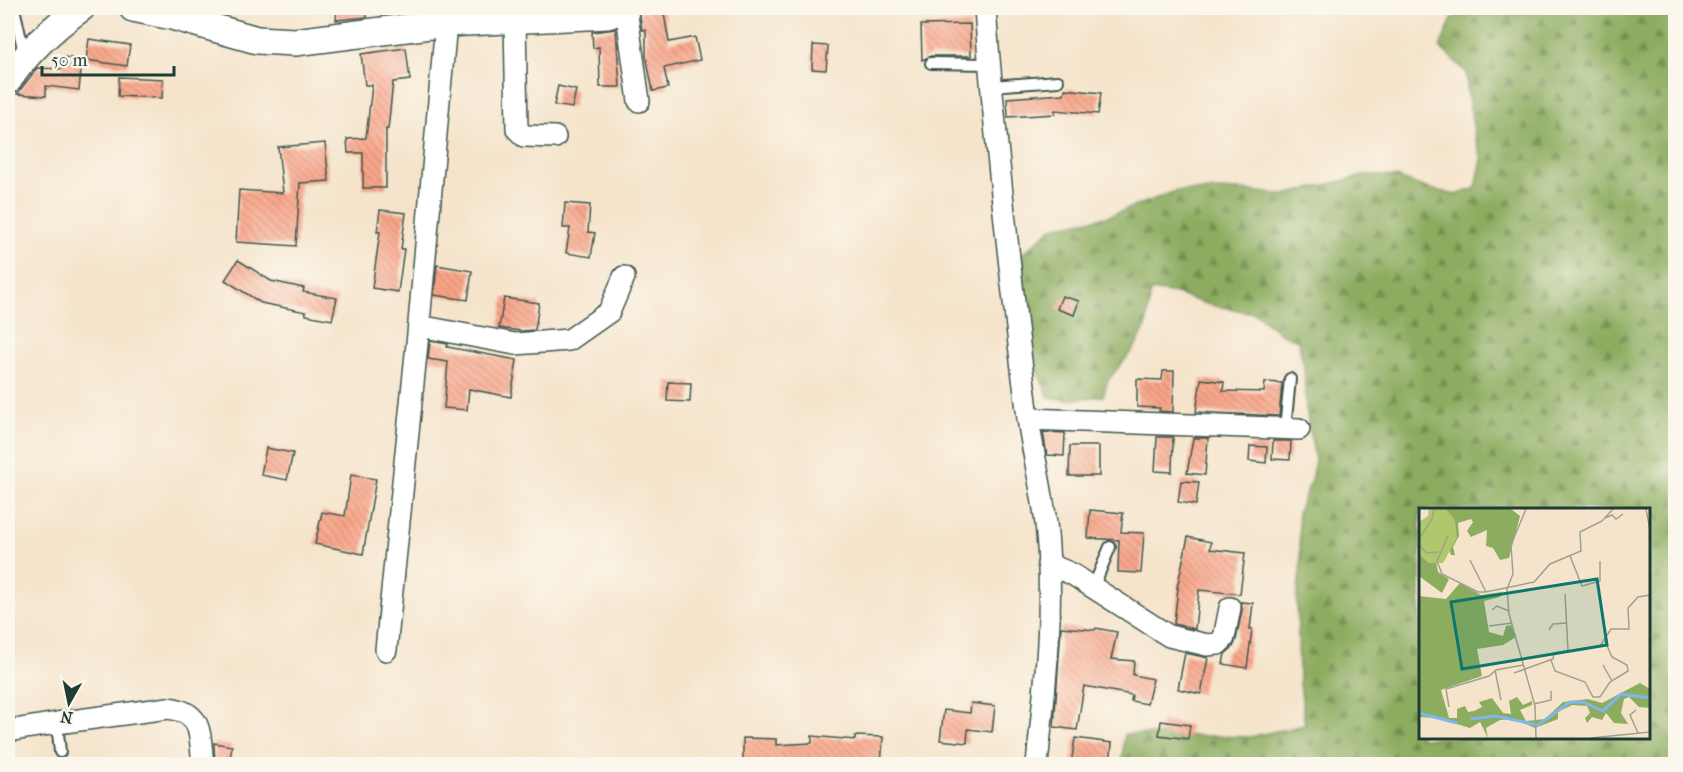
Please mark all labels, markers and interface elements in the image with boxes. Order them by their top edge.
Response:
scale bar [42,39,174,77]
text: 50 m [51,50,88,71]
inset map [1419,508,1650,739]
north arrow [39,673,99,733]
text: N [58,707,74,728]

